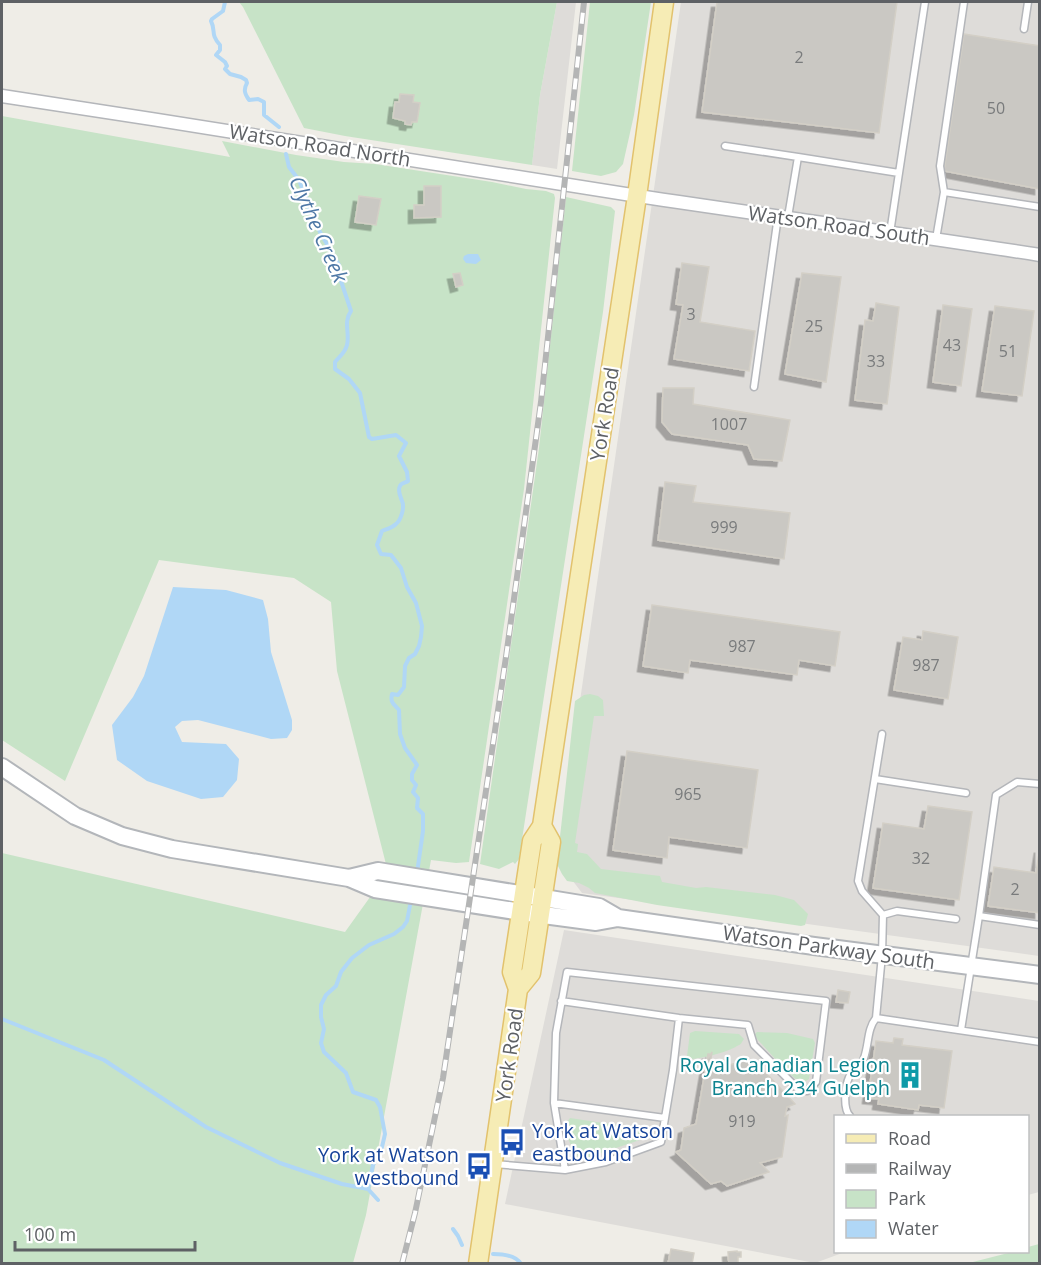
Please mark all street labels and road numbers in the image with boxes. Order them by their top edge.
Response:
street label: Watson Road North [227,117,413,173]
street label: Watson Road South [746,199,932,251]
street label: York Road [583,365,625,463]
street label: Watson Parkway South [721,919,937,975]
street label: York Road [489,1006,529,1104]

